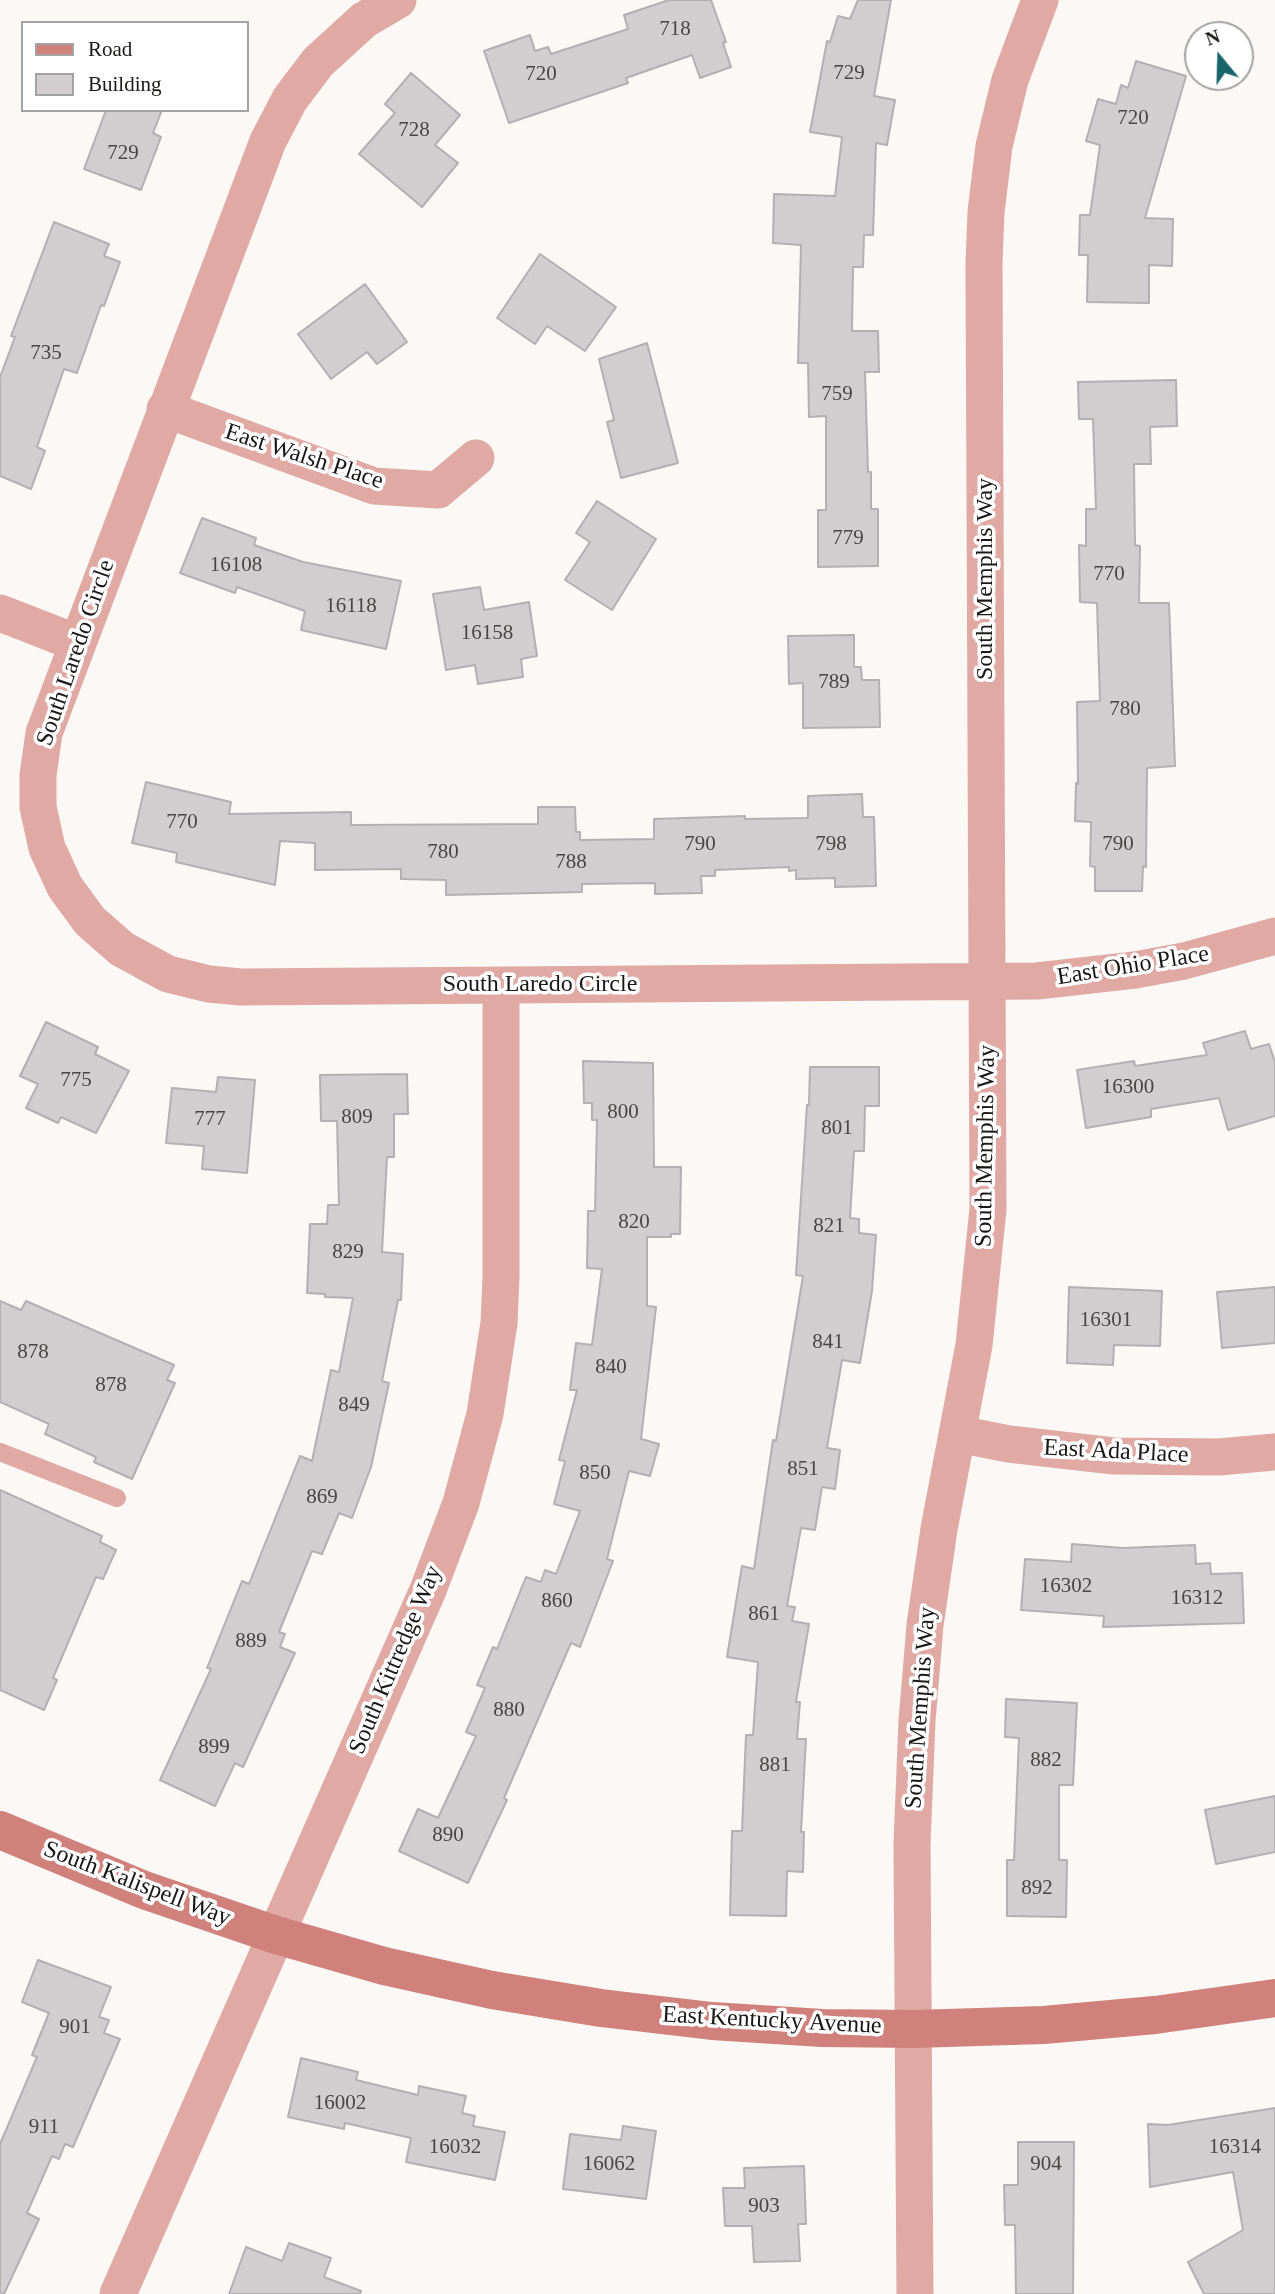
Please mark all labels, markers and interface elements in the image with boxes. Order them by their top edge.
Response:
house number: 718 [659,16,691,42]
legend [21,21,248,112]
north arrow [1184,21,1254,91]
text: N [1203,25,1223,50]
text: Road [88,37,132,61]
house number: 729 [833,60,865,86]
house number: 720 [525,61,557,87]
text: Building [88,72,162,96]
house number: 720 [1117,105,1149,131]
house number: 728 [398,117,430,143]
house number: 729 [107,140,139,166]
house number: 735 [30,340,62,366]
house number: 759 [821,381,853,407]
street label: East Walsh Place [221,418,387,496]
street label: South Memphis Way [972,478,1000,680]
house number: 779 [832,525,864,551]
house number: 16108 [210,552,262,578]
street label: South Laredo Circle [31,556,121,750]
house number: 770 [1093,561,1125,587]
house number: 16118 [325,593,377,619]
house number: 16158 [461,620,513,646]
house number: 789 [818,669,850,695]
house number: 780 [1109,696,1141,722]
house number: 770 [166,809,198,835]
house number: 790 [684,831,716,857]
house number: 798 [815,831,847,857]
house number: 790 [1102,831,1134,857]
house number: 780 [427,839,459,865]
house number: 788 [555,849,587,875]
street label: East Ohio Place [1055,940,1211,992]
street label: South Laredo Circle [443,971,637,999]
street label: South Memphis Way [970,1045,1002,1247]
house number: 775 [60,1067,92,1093]
house number: 16300 [1102,1074,1154,1100]
house number: 800 [607,1099,639,1125]
house number: 809 [341,1104,373,1130]
house number: 777 [194,1106,226,1132]
house number: 801 [821,1115,853,1141]
house number: 820 [618,1209,650,1235]
house number: 821 [813,1213,845,1239]
house number: 829 [332,1239,364,1265]
house number: 16301 [1080,1307,1132,1333]
house number: 841 [812,1329,844,1355]
house number: 878 [17,1339,49,1365]
house number: 840 [595,1354,627,1380]
house number: 878 [95,1372,127,1398]
house number: 849 [338,1392,370,1418]
street label: East Ada Place [1043,1434,1189,1470]
house number: 851 [787,1456,819,1482]
house number: 850 [579,1460,611,1486]
house number: 869 [306,1484,338,1510]
street label: South Kittredge Way [343,1561,449,1759]
house number: 16302 [1040,1573,1092,1599]
house number: 16312 [1171,1585,1223,1611]
house number: 860 [541,1588,573,1614]
house number: 861 [748,1601,780,1627]
street label: South Memphis Way [900,1606,942,1810]
house number: 889 [235,1628,267,1654]
house number: 880 [493,1697,525,1723]
house number: 899 [198,1734,230,1760]
house number: 882 [1030,1747,1062,1773]
house number: 881 [759,1752,791,1778]
house number: 890 [432,1822,464,1848]
street label: South Kalispell Way [39,1835,235,1933]
house number: 892 [1021,1875,1053,1901]
street label: East Kentucky Avenue [662,2001,882,2041]
house number: 901 [59,2014,91,2040]
house number: 16002 [314,2090,366,2116]
house number: 911 [29,2114,59,2140]
house number: 16032 [429,2134,481,2160]
house number: 16314 [1209,2134,1261,2160]
house number: 16062 [583,2151,635,2177]
house number: 904 [1030,2151,1062,2177]
house number: 903 [748,2193,780,2219]

